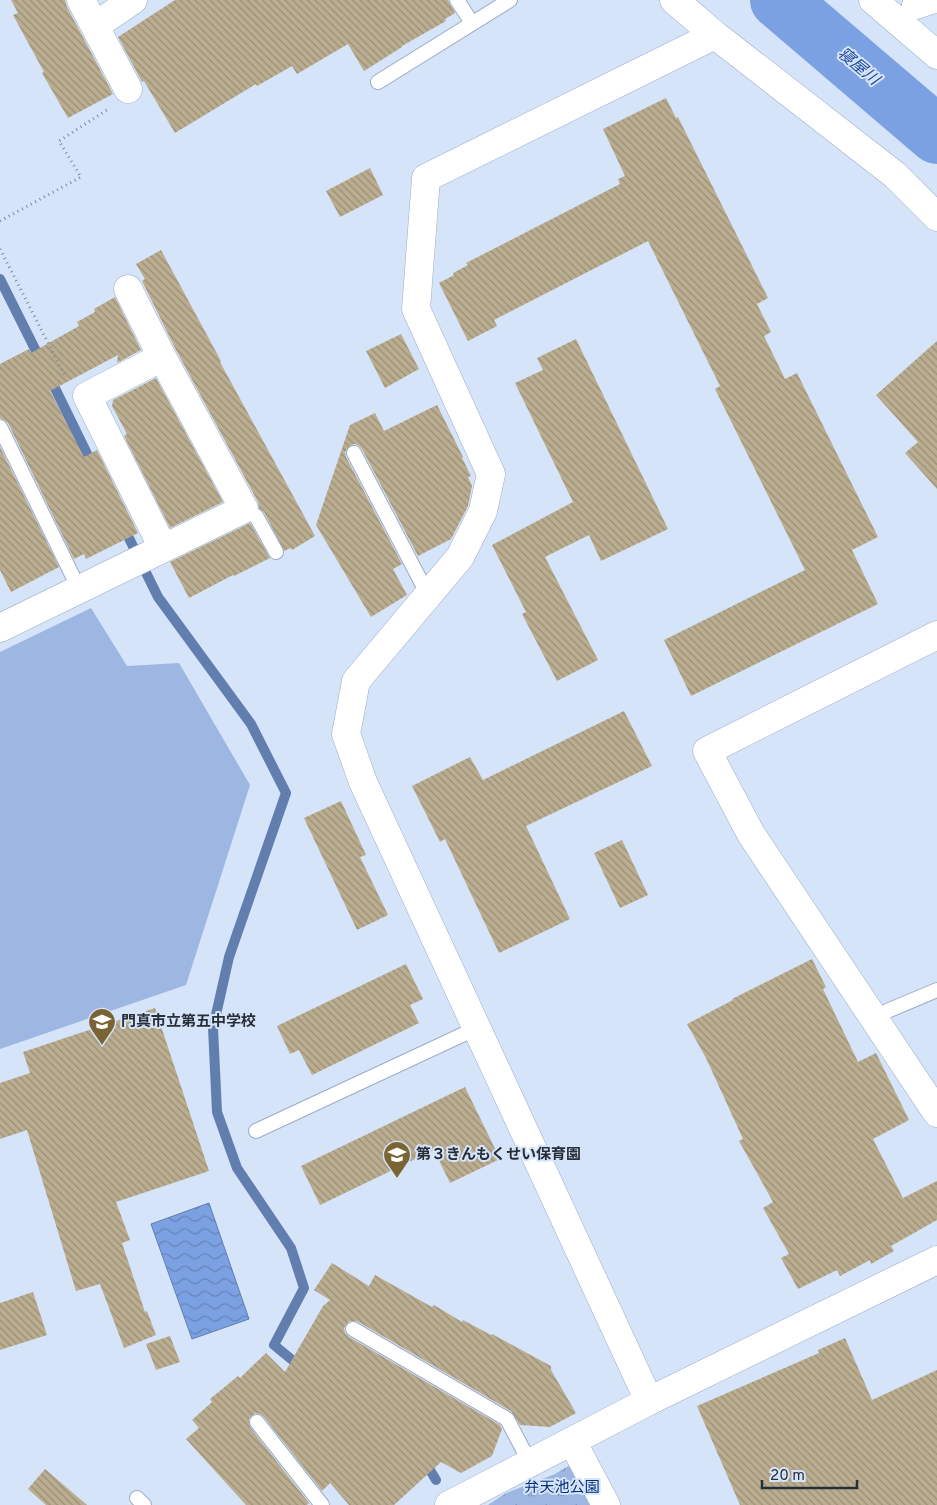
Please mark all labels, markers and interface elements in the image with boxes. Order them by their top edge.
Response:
water label: 寝屋川 [833,44,884,91]
school or university icon: 門真市立第五中学校 [87,1007,117,1046]
place label: 門真市立第五中学校 [121,1013,256,1032]
school or university icon: 第３きんもくせい保育園 [382,1140,412,1179]
place label: 第３きんもくせい保育園 [416,1146,581,1165]
scale bar [762,1458,857,1490]
text: 20 m [770,1467,805,1486]
park label: 弁天池公園 [524,1479,600,1498]

